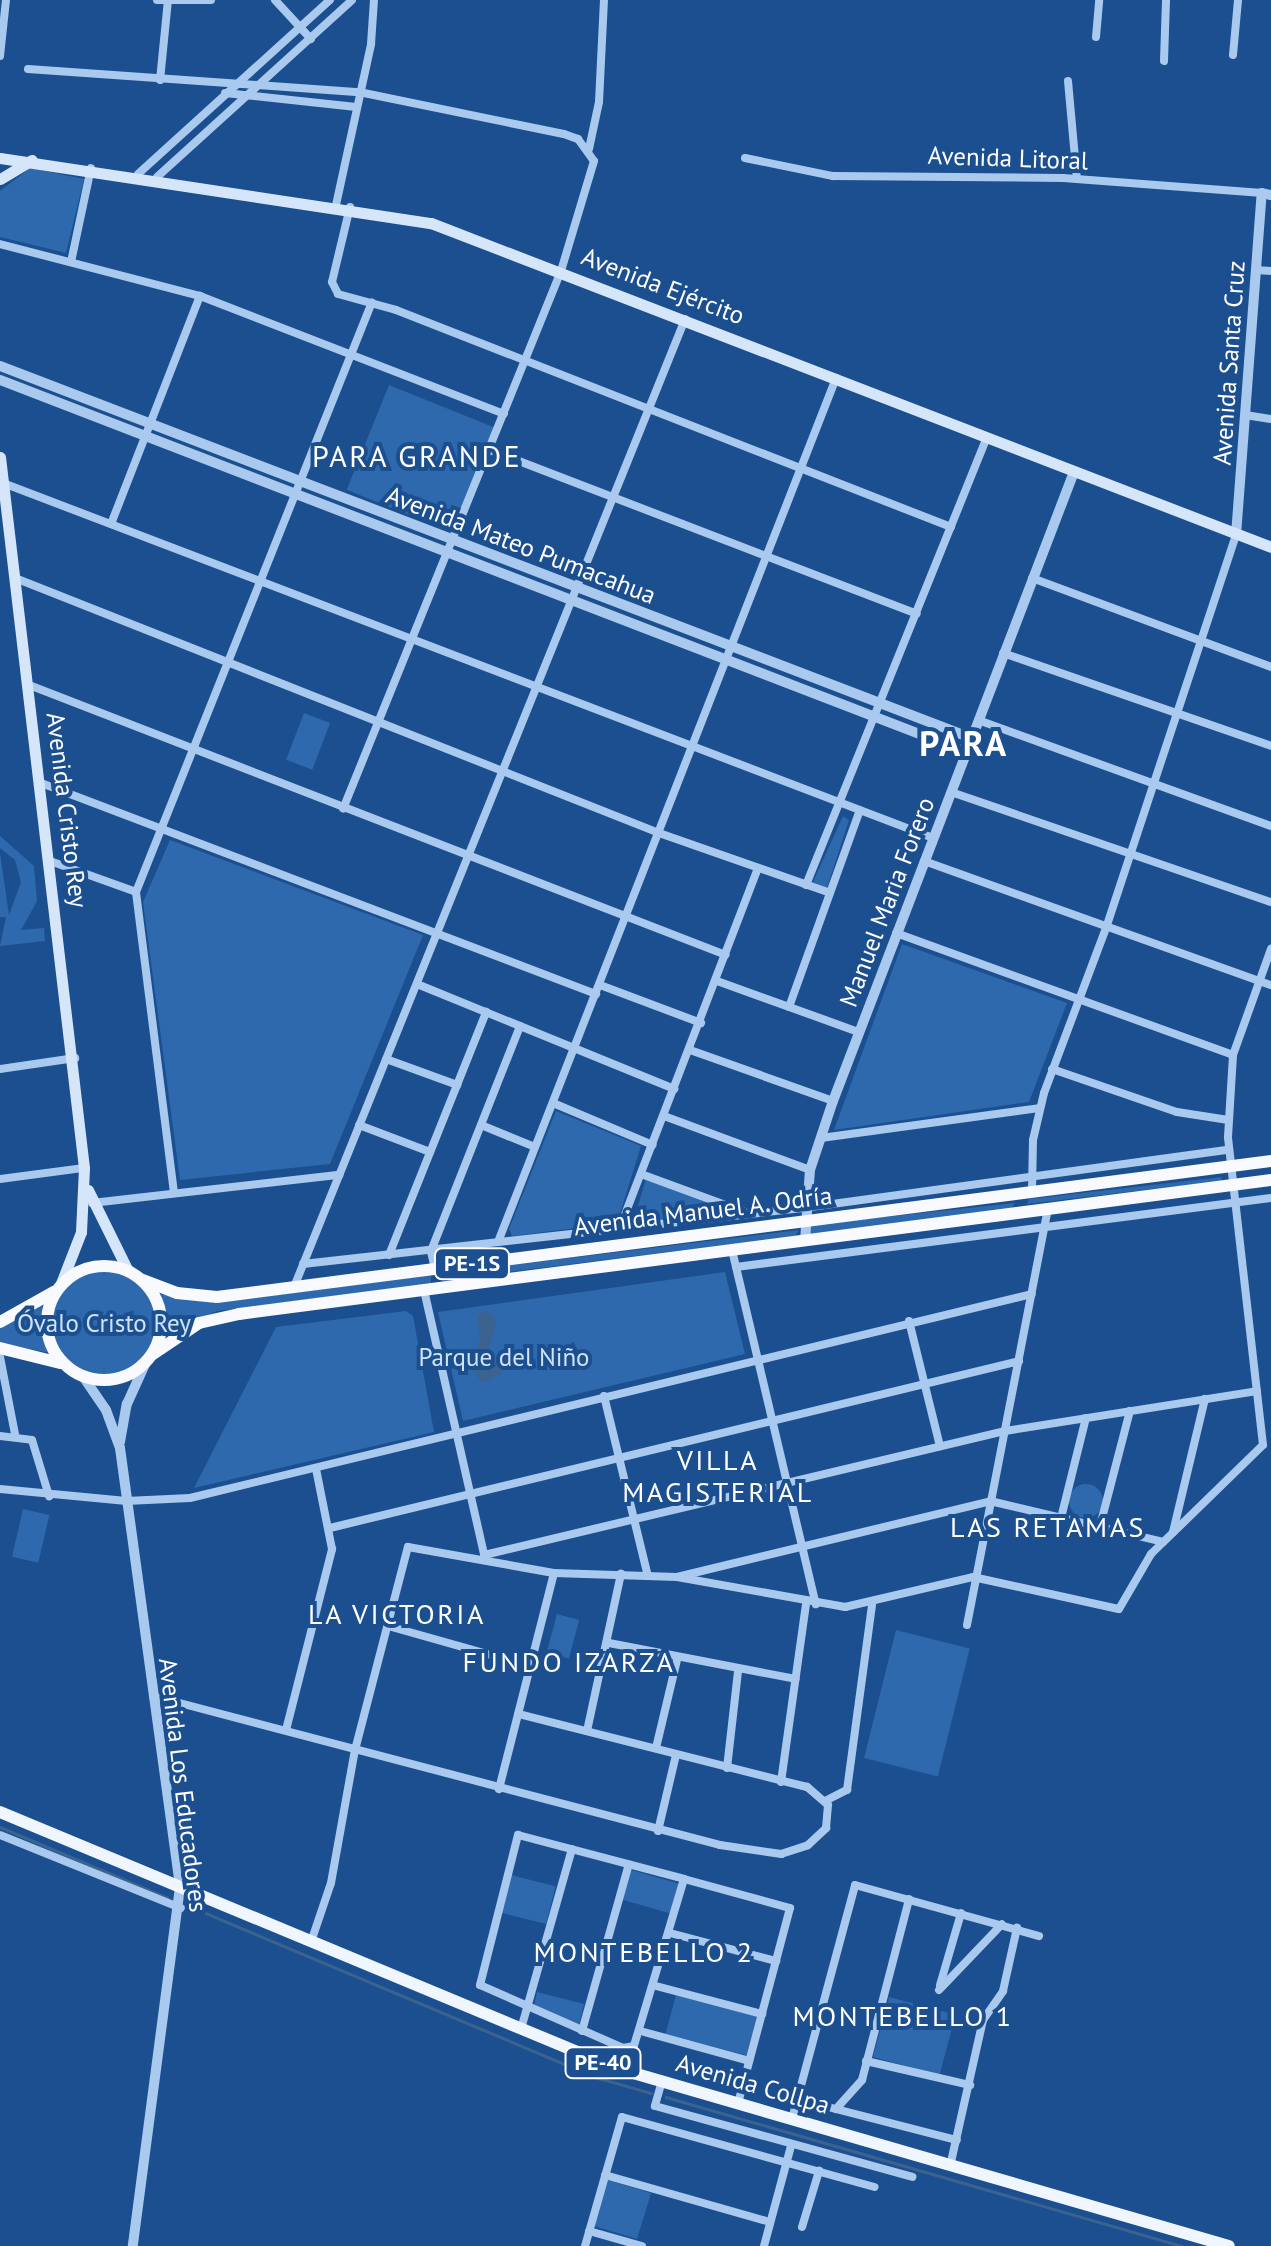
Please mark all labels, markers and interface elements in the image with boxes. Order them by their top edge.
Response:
street label: Avenida Litoral [927,140,1089,176]
street label: Avenida Ejército [577,241,749,331]
street label: Avenida Santa Cruz [1207,260,1251,466]
district label: PARA GRANDE [311,438,523,474]
street label: Avenida Mateo Pumacahua [382,480,660,610]
street label: Avenida Cristo Rey [40,711,94,909]
district label: PARA [919,722,1009,764]
street label: Manuel Maria Forero [833,793,941,1011]
street label: Avenida Manuel A. Odría [571,1180,835,1242]
road number: PE-1S [432,1247,512,1281]
park label: Óvalo Cristo Rey [17,1308,191,1338]
park label: Parque del Niño [419,1342,589,1372]
district label: VILLA MAGISTERIAL [622,1443,814,1509]
district label: LAS RETAMAS [950,1510,1146,1544]
district label: LA VICTORIA [307,1597,487,1631]
district label: FUNDO IZARZA [463,1645,675,1679]
street label: Avenida Los Educadores [153,1656,213,1914]
district label: MONTEBELLO 2 [533,1935,755,1969]
district label: MONTEBELLO 1 [792,1999,1014,2033]
road number: PE-40 [563,2046,643,2080]
street label: Avenida Collpa [673,2048,833,2120]

